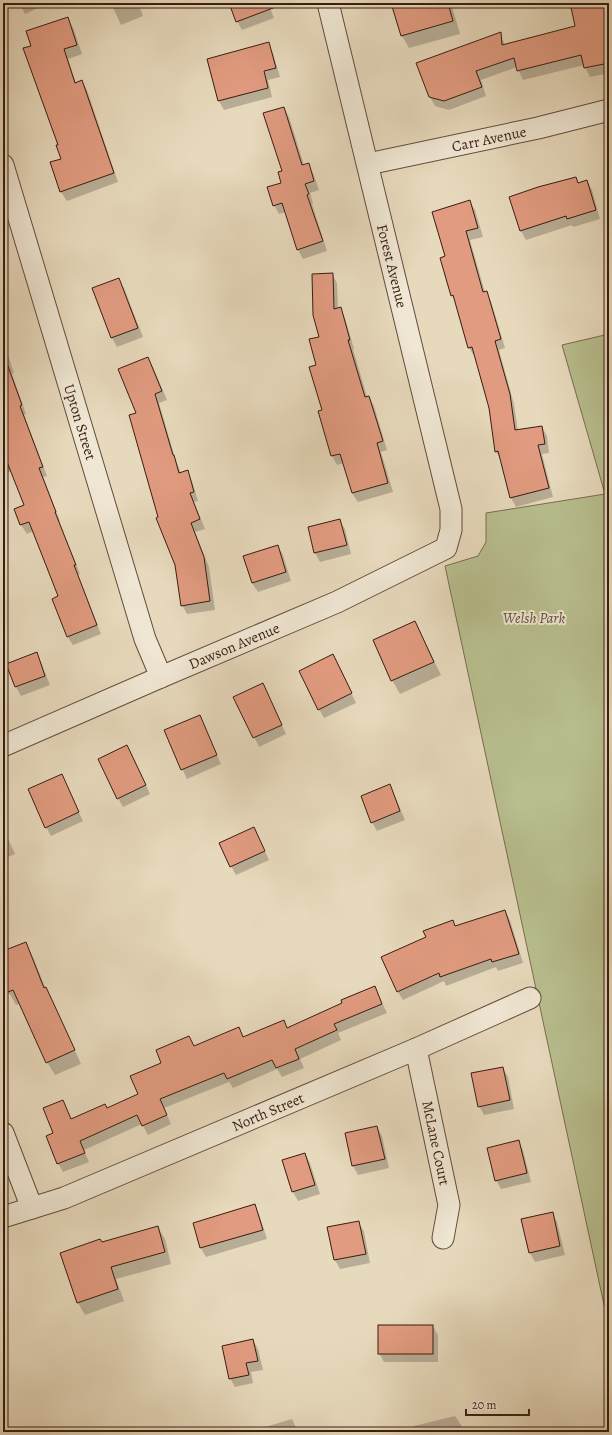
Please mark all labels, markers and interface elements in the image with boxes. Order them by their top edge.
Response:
street label: Carr Avenue [450,121,528,157]
street label: Forest Avenue [372,222,412,310]
street label: Upton Street [59,382,101,462]
park label: Welsh Park [503,608,566,628]
street label: Dawson Avenue [185,618,283,674]
street label: North Street [229,1088,307,1136]
street label: McLane Court [417,1099,455,1187]
scale bar [466,1391,529,1417]
text: 20 m [472,1397,496,1413]

